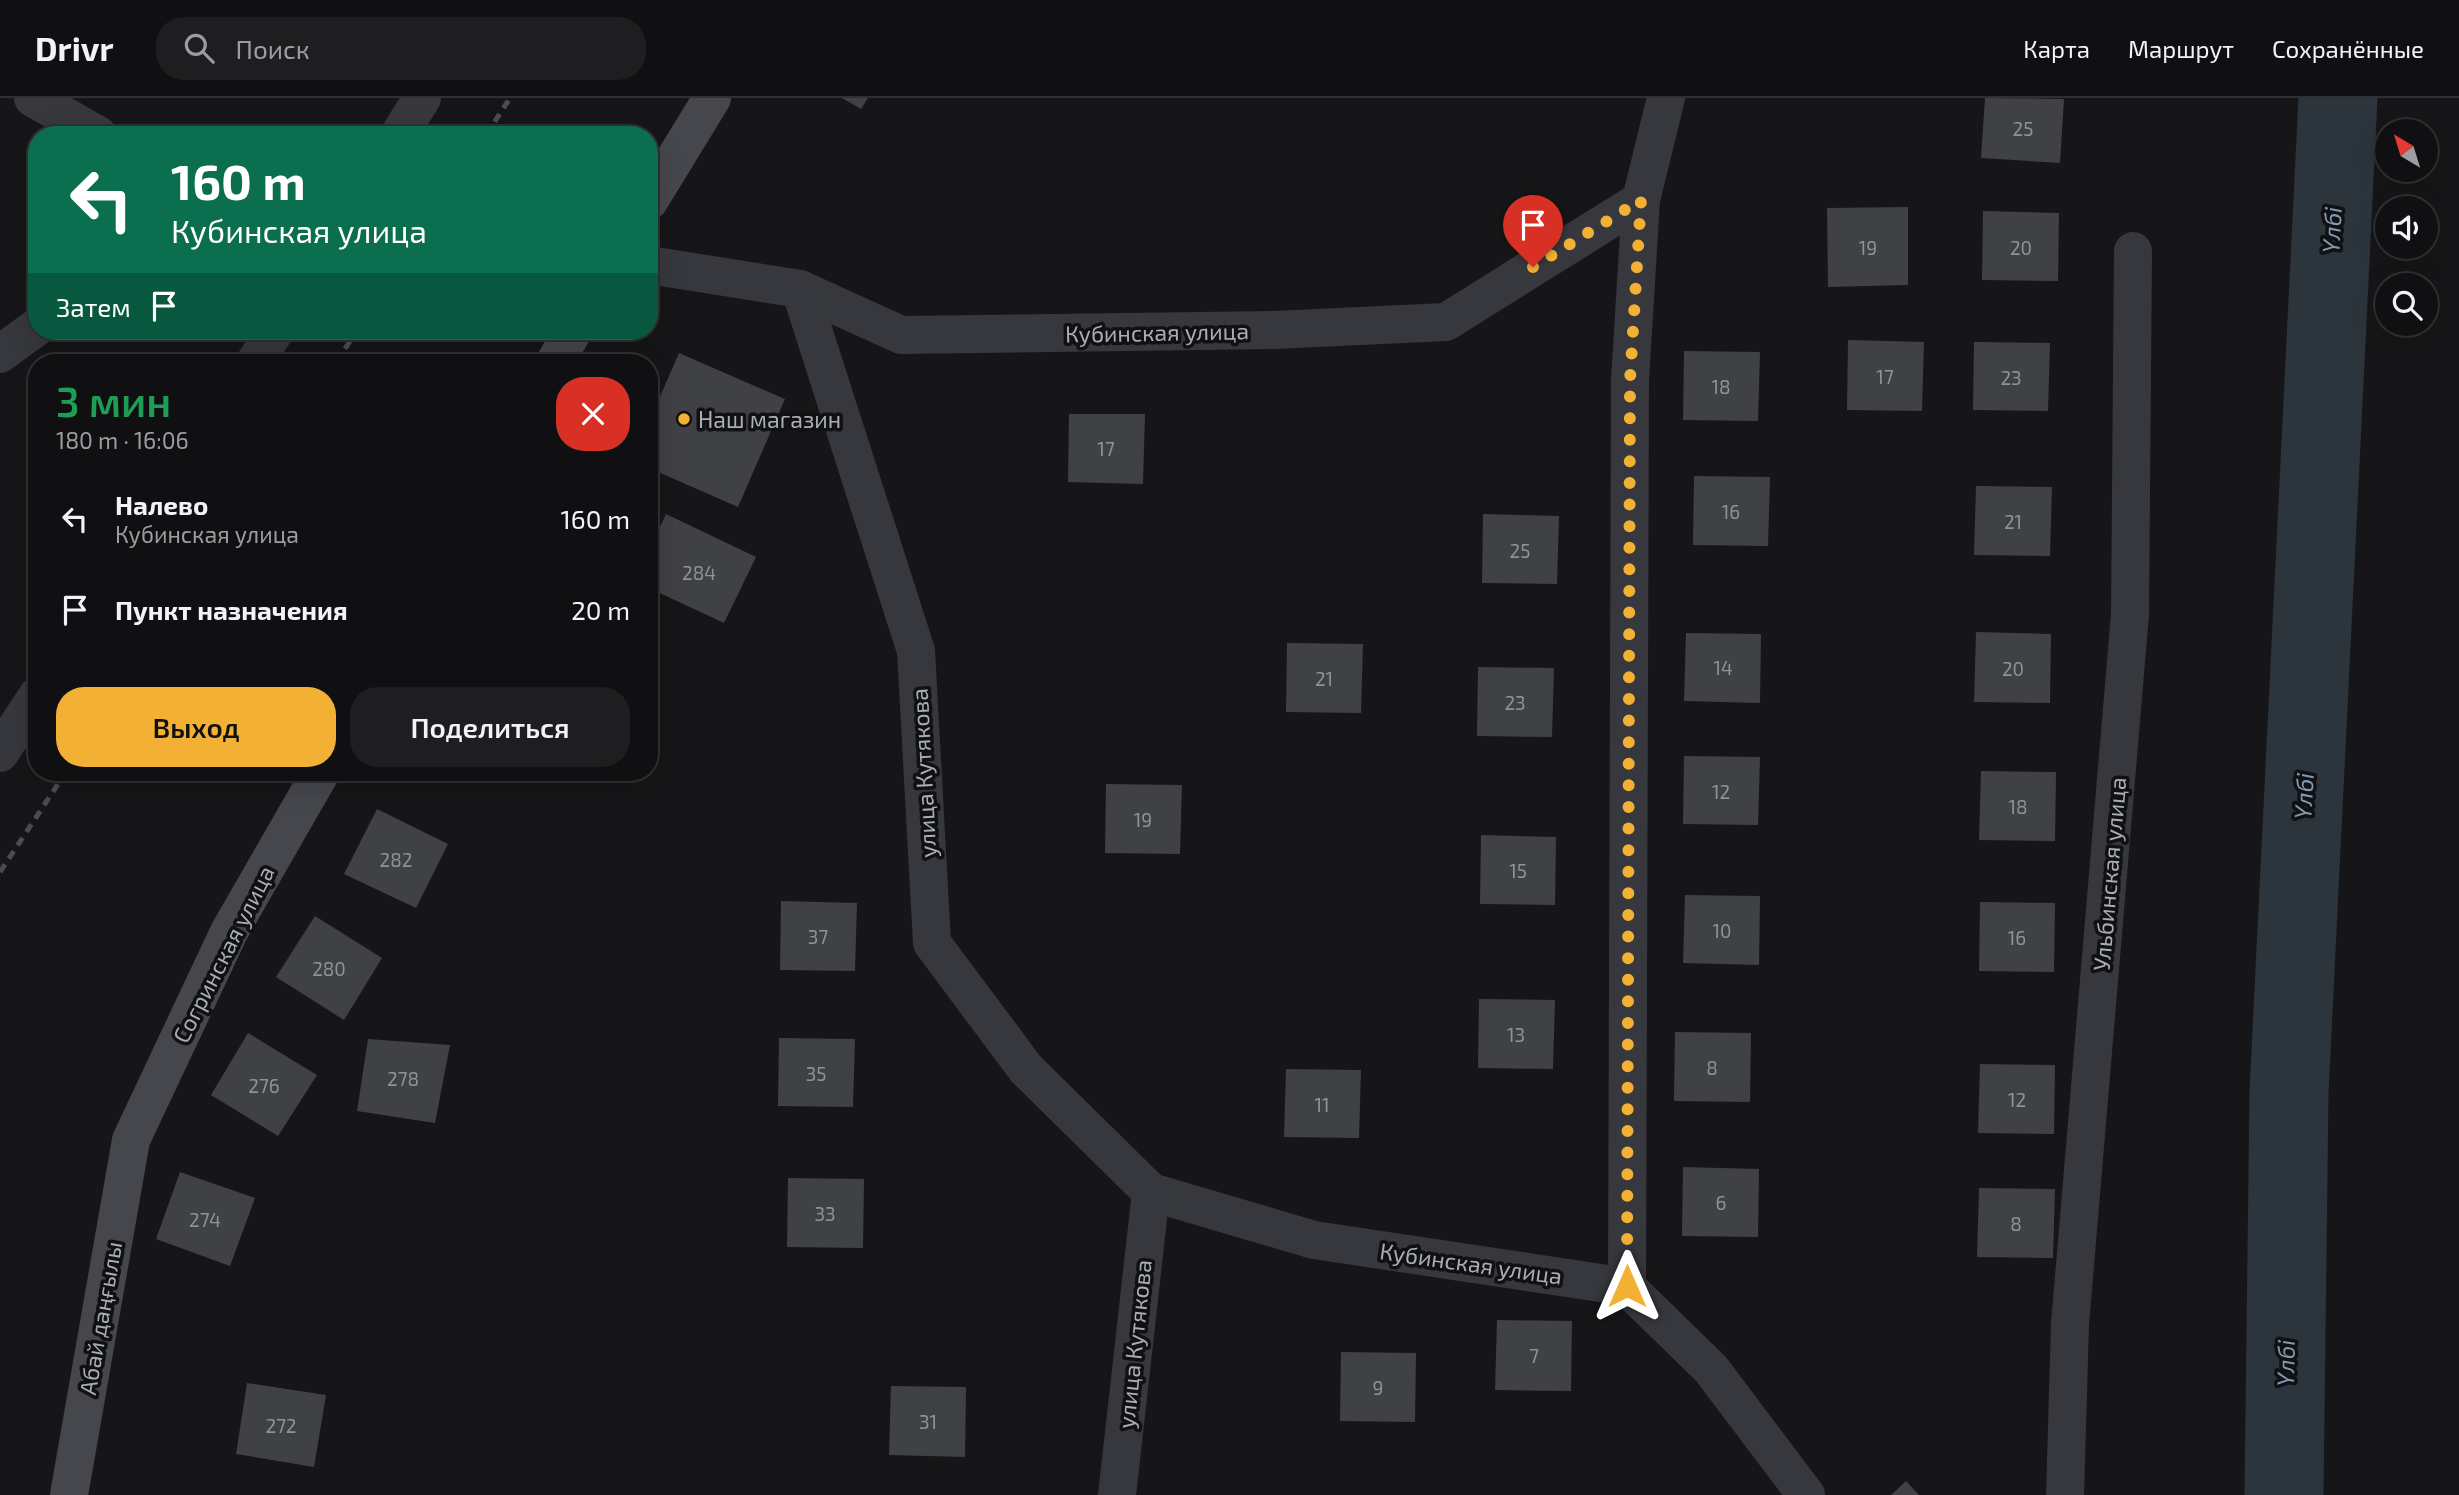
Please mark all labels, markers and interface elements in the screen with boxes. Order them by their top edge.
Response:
search box [156,17,646,80]
text: Drivr [35,28,114,68]
icon: search [180,29,218,67]
text: Поиск [236,33,310,64]
text: Карта [2023,34,2090,63]
text: Маршрут [2128,34,2234,63]
text: Сохранённые [2272,34,2424,63]
house number: 25 [2013,117,2033,140]
north arrow [2375,119,2438,182]
map controls [2375,119,2438,336]
text: 160 m [171,151,306,210]
icon: left [56,154,147,245]
pin [1503,195,1563,267]
button: sound [2375,196,2438,259]
icon: arrive [1514,206,1552,244]
water label: Үлбі [2315,206,2347,254]
text: Кубинская улица [171,211,427,249]
house number: 19 [1859,236,1877,259]
house number: 20 [2010,236,2032,259]
button: search [2375,273,2438,336]
icon: arrive [145,287,183,325]
text: Затем [56,291,131,322]
street label: Кубинская улица [1065,316,1249,349]
house number: 17 [1876,365,1894,388]
house number: 23 [2000,366,2022,389]
text: 3 мин [56,375,171,425]
house number: 18 [1711,375,1731,398]
button: close [556,377,630,451]
place label: Наш магазин [698,405,841,433]
marker: Наш магазин [676,411,692,427]
text: 180 m · 16:06 [56,426,189,454]
house number: 17 [1097,437,1115,460]
text: Налево [115,489,208,520]
icon: left [56,500,94,538]
house number: 16 [1722,500,1740,523]
text: 160 m [561,503,630,534]
house number: 21 [2004,510,2022,533]
text: Кубинская улица [115,520,299,548]
house number: 25 [1510,539,1530,562]
house number: 284 [682,561,716,584]
icon: arrive [56,591,94,629]
text: Пункт назначения [115,594,348,625]
text: 20 m [571,594,630,625]
house number: 14 [1713,656,1733,679]
house number: 20 [2002,657,2024,680]
house number: 21 [1315,667,1333,690]
button: Выход [56,687,336,767]
button: Поделиться [350,687,630,767]
street label: улица Кутякова [905,688,942,858]
house number: 23 [1504,691,1526,714]
water label: Үлбі [2287,772,2319,820]
street label: Ульбинская улица [2087,776,2132,972]
house number: 12 [1712,780,1730,803]
house number: 18 [2008,795,2028,818]
house number: 19 [1134,808,1152,831]
house number: 282 [380,848,412,871]
house number: 15 [1509,859,1527,882]
street label: Согринская улица [166,861,281,1048]
house number: 10 [1712,919,1732,942]
house number: 37 [808,925,828,948]
house number: 16 [2008,926,2026,949]
house number: 280 [312,957,346,980]
house number: 13 [1507,1023,1525,1046]
house number: 8 [1706,1056,1718,1079]
house number: 35 [806,1062,826,1085]
house number: 278 [387,1067,419,1090]
house number: 276 [248,1074,280,1097]
house number: 12 [2008,1088,2026,1111]
house number: 11 [1314,1093,1330,1116]
house number: 6 [1716,1191,1726,1214]
house number: 33 [814,1202,836,1225]
house number: 274 [189,1208,221,1231]
house number: 8 [2010,1212,2022,1235]
street label: Кубинская улица [1378,1236,1564,1291]
street label: Абай даңғылы [73,1239,127,1397]
position arrow [1590,1249,1664,1323]
street label: улица Кутякова [1111,1258,1158,1430]
water label: Үлбі [2270,1339,2300,1387]
house number: 7 [1529,1344,1539,1367]
house number: 9 [1373,1376,1383,1399]
house number: 31 [919,1410,937,1433]
house number: 272 [265,1414,297,1437]

